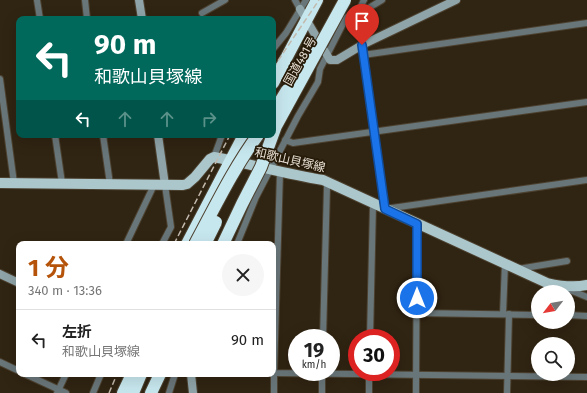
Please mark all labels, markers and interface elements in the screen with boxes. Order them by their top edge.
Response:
pin [345,4,379,45]
icon: arrive [351,10,373,32]
text: 90 m [94,28,156,61]
icon: left [28,32,80,84]
street label: 国道481号 [281,34,319,88]
text: 和歌山貝塚線 [94,66,202,88]
icon: left [72,108,94,130]
icon: ahead [114,108,136,130]
icon: ahead [156,108,178,130]
icon: right [198,108,220,130]
street label: 和歌山貝塚線 [253,145,327,175]
text: 1 分 [28,254,69,282]
button: close [222,254,264,296]
position arrow [396,277,438,319]
text: 340 m · 13:36 [28,283,102,298]
north arrow [531,285,575,329]
map controls [531,285,575,381]
text: 左折 [62,323,92,341]
icon: left [28,329,50,351]
speed limit sign: 30 [348,329,400,381]
text: 90 m [231,331,264,349]
button: search [531,337,575,381]
text: 19 [304,338,324,362]
text: 和歌山貝塚線 [62,344,140,359]
text: km/h [302,359,326,371]

